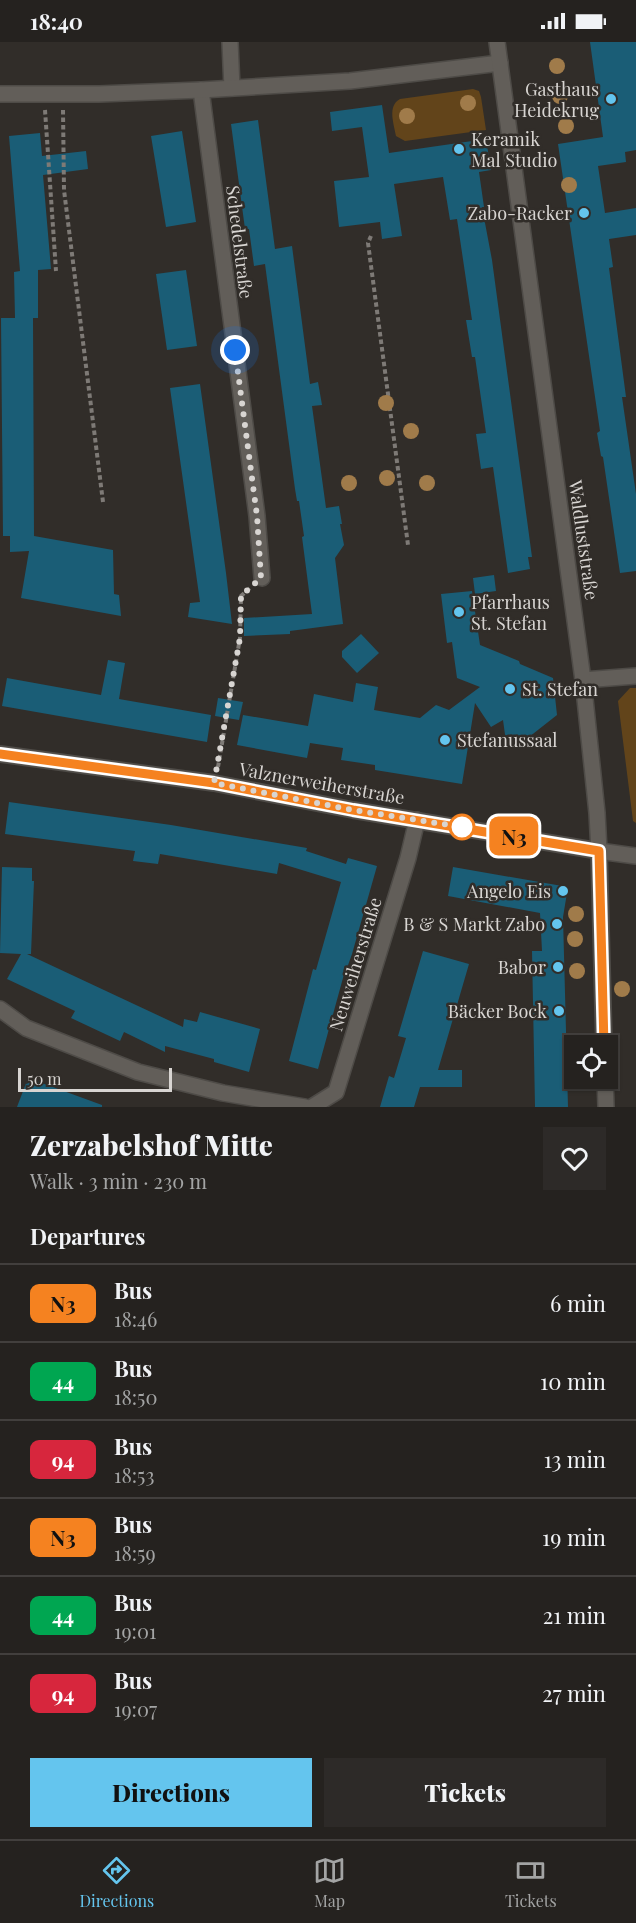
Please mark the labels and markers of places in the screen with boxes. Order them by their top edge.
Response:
place label: Gasthaus Heidekrug [514,77,599,122]
marker: Gasthaus Heidekrug [604,92,618,106]
place label: Keramik Mal Studio [471,127,557,172]
marker: Keramik Mal Studio [452,142,466,156]
place label: Zabo-Racker [467,201,572,225]
marker: Zabo-Racker [577,206,591,220]
place label: Pfarrhaus St. Stefan [471,590,550,635]
marker: Pfarrhaus St. Stefan [452,605,466,619]
place label: St. Stefan [522,677,598,701]
marker: St. Stefan [503,682,517,696]
place label: Stefanussaal [457,728,558,752]
marker: Stefanussaal [438,733,452,747]
unlabelled marker [449,814,475,840]
place label: Angelo Eis [466,879,551,903]
marker: Angelo Eis [556,884,570,898]
place label: B & S Markt Zabo [403,912,545,936]
marker: B & S Markt Zabo [550,917,564,931]
place label: Babor [498,955,546,979]
marker: Babor [551,960,565,974]
place label: Bäcker Bock [448,999,547,1023]
marker: Bäcker Bock [552,1004,566,1018]

